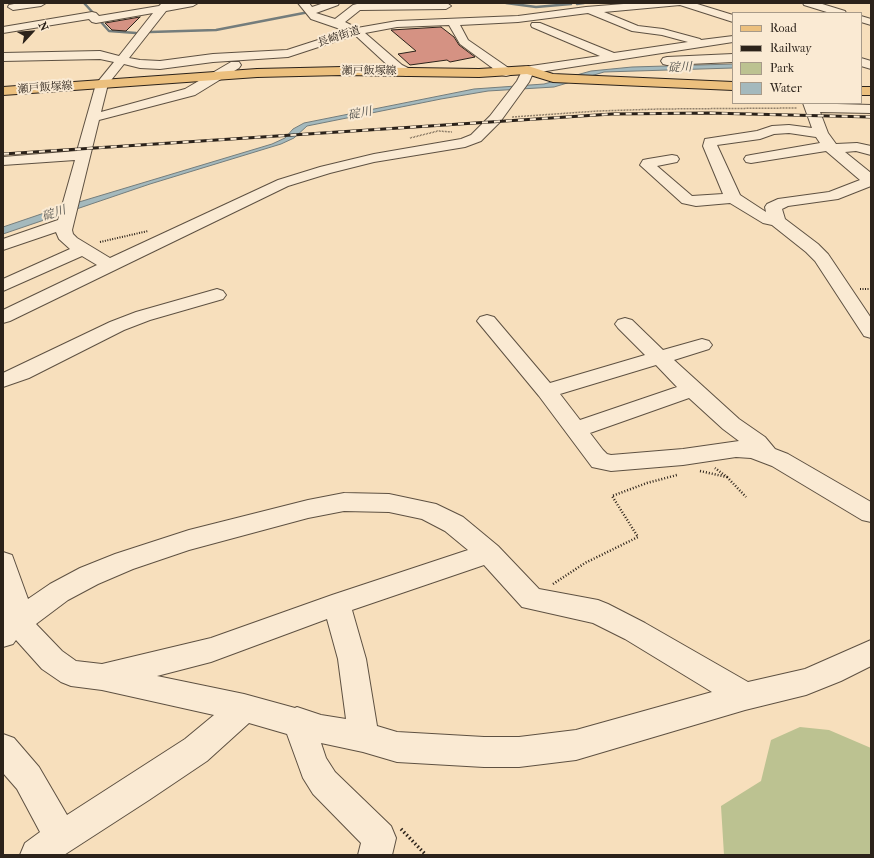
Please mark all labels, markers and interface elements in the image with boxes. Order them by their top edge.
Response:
north arrow [12,12,52,52]
legend [732,12,862,104]
text: N [36,20,51,33]
text: Road [770,21,797,35]
street label: 長崎街道 [316,24,362,50]
text: Railway [770,41,812,55]
water label: 碇川 [668,60,692,76]
text: Park [770,61,794,75]
street label: 瀬戸飯塚線 [342,64,396,78]
street label: 瀬戸飯塚線 [17,79,73,97]
text: Water [770,81,802,95]
water label: 碇川 [347,105,373,123]
water label: 碇川 [40,203,68,225]

